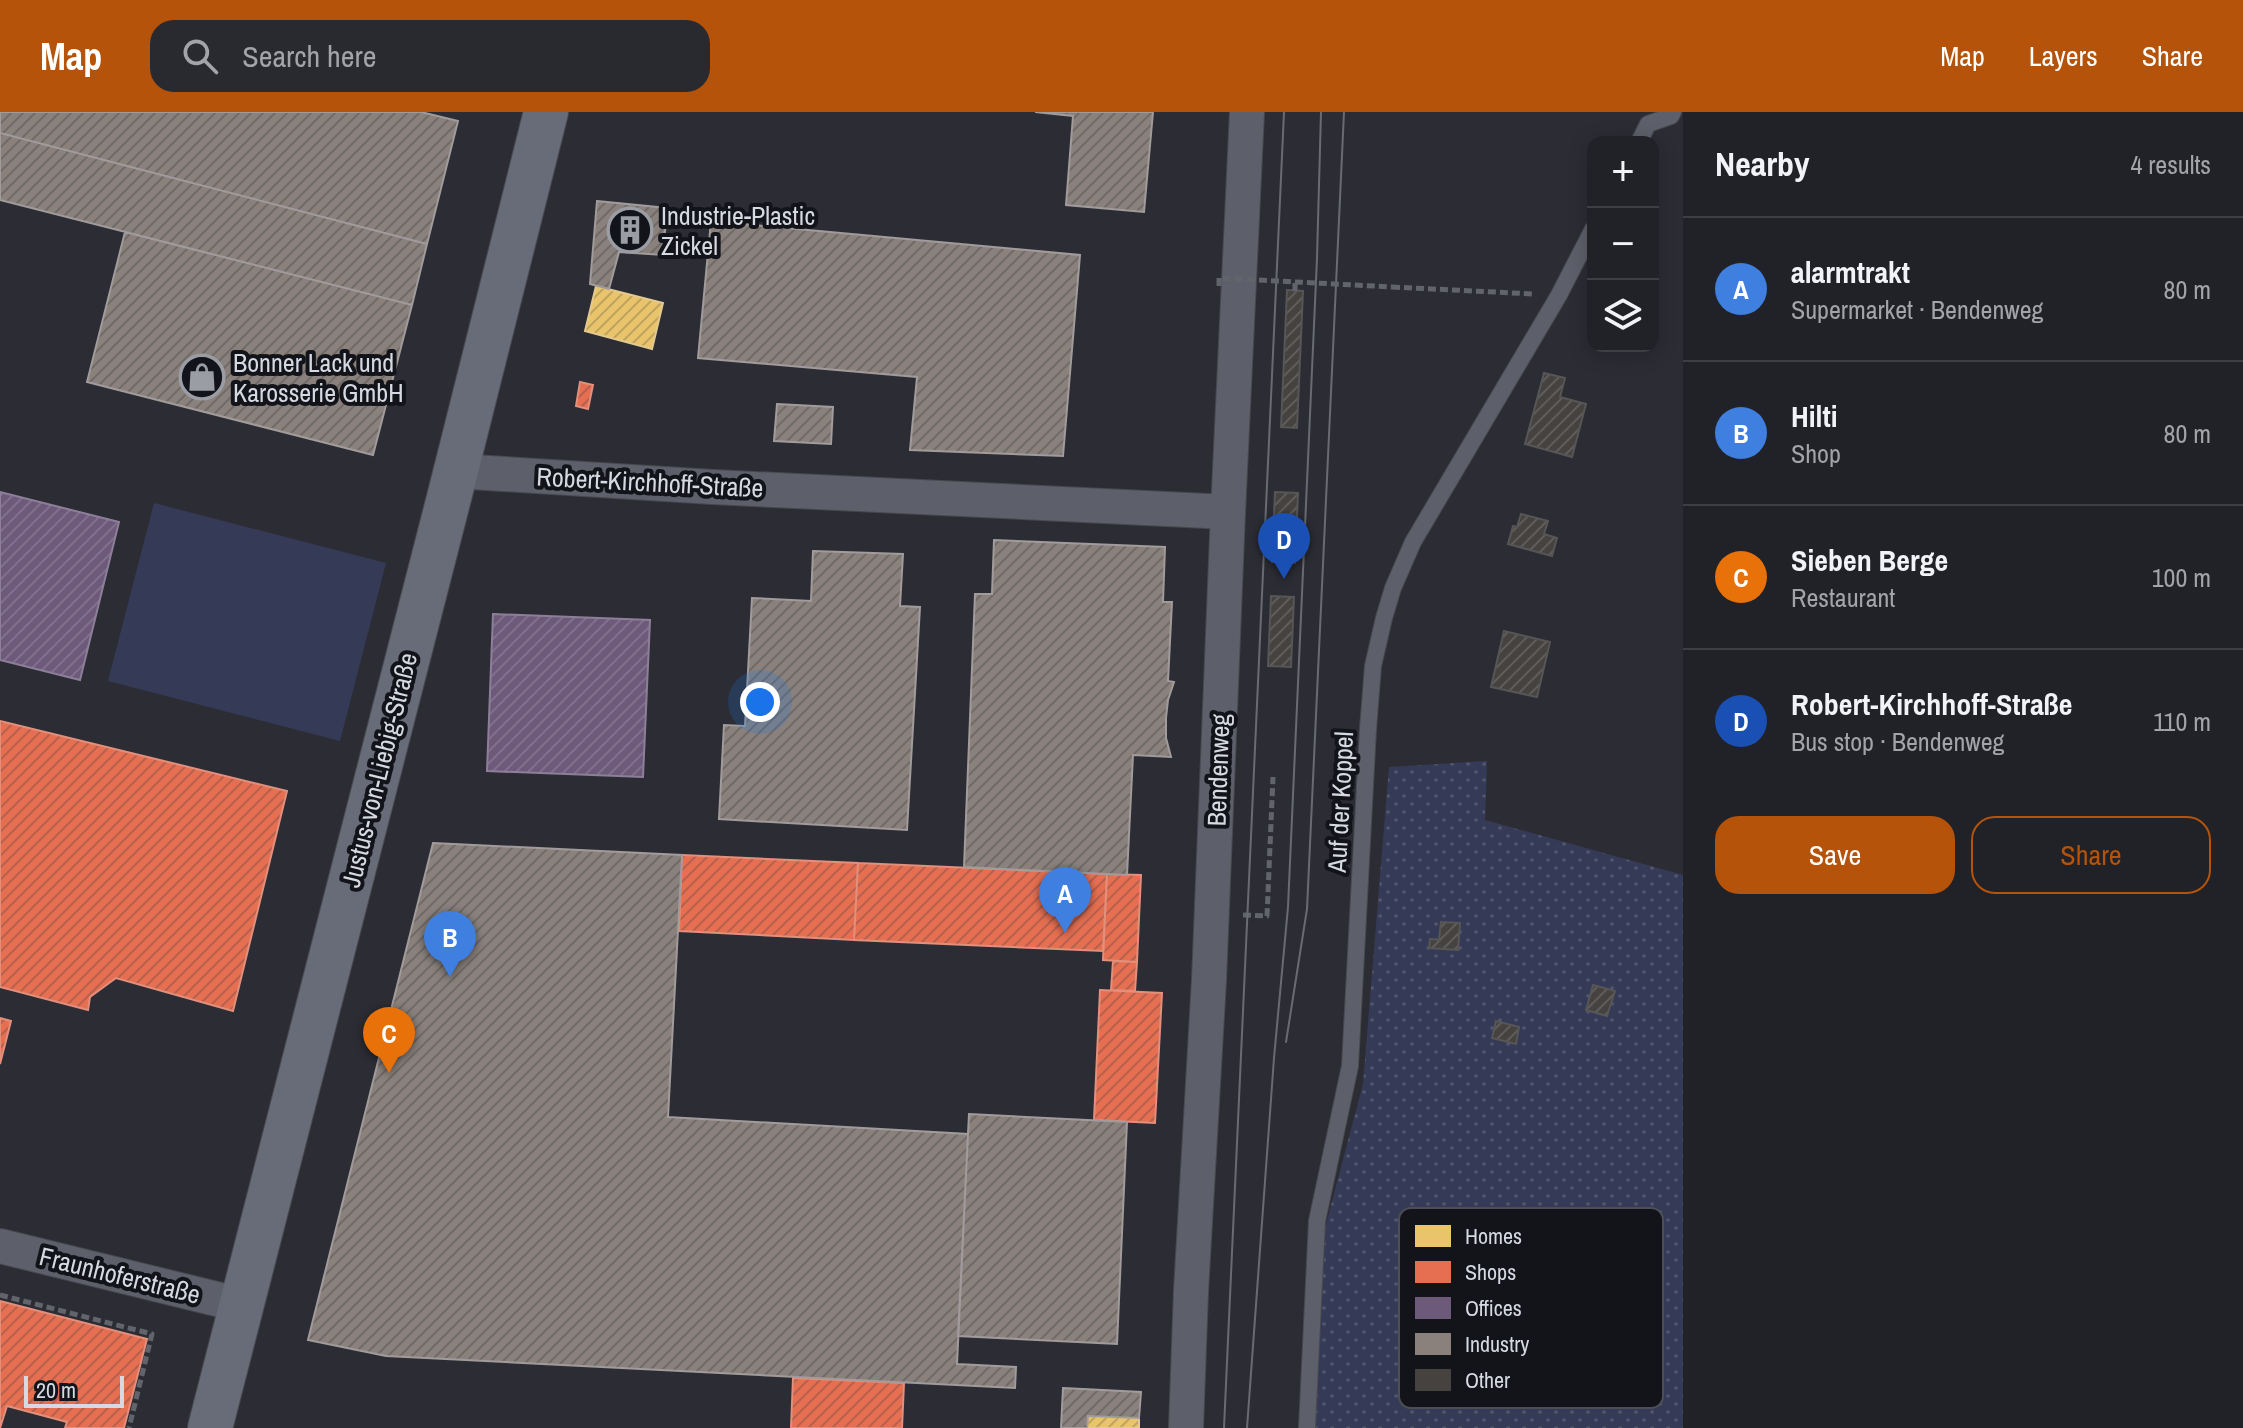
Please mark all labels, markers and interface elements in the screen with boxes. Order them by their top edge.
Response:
search box [150,20,710,92]
text: Map [40,31,102,82]
icon: search [178,34,222,78]
text: Search here [242,36,376,76]
text: Map [1940,37,1985,75]
text: Layers [2029,37,2098,75]
text: Share [2142,37,2203,75]
map controls [1587,136,1659,352]
button: + [1587,136,1659,208]
text: Nearby [1715,141,1810,187]
text: 4 results [2130,147,2211,182]
place label: Industrie-Plastic Zickel [661,198,815,263]
building icon: Industrie-Plastic Zickel [606,206,654,254]
button: − [1587,208,1659,280]
text: alarmtrakt [1791,252,1910,292]
text: A [1733,272,1749,307]
text: 80 m [2164,272,2211,307]
button: layers [1587,280,1659,352]
text: Supermarket · Bendenweg [1791,292,2043,327]
place label: Bonner Lack und Karosserie GmbH [233,345,404,410]
shop icon: Bonner Lack und Karosserie GmbH [178,353,226,401]
text: Hilti [1791,396,1837,436]
text: B [1733,416,1749,451]
text: 80 m [2164,416,2211,451]
text: Shop [1791,436,1841,471]
street label: Robert-Kirchhoff-Straße [536,459,764,505]
pin: D [1258,513,1310,579]
text: Sieben Berge [1791,540,1948,580]
text: C [1733,560,1749,595]
text: 100 m [2152,560,2211,595]
text: Restaurant [1791,580,1895,615]
street label: Justus-von-Liebig-Straße [333,649,425,891]
your location [740,682,780,722]
text: Robert-Kirchhoff-Straße [1791,684,2073,724]
text: D [1733,704,1749,739]
text: 110 m [2153,704,2211,739]
street label: Bendenweg [1199,713,1237,827]
text: Bus stop · Bendenweg [1791,724,2004,759]
street label: Auf der Koppel [1319,731,1361,874]
button: Save [1715,816,1955,894]
button: Share [1971,816,2211,894]
pin: A [1039,867,1091,933]
pin: B [424,911,476,977]
pin: C [363,1007,415,1073]
legend [1399,1208,1663,1408]
text: Homes [1465,1221,1522,1251]
street label: Fraunhoferstraße [36,1238,204,1312]
text: Shops [1465,1257,1516,1287]
text: Offices [1465,1293,1522,1323]
text: Industry [1465,1329,1529,1359]
text: Other [1465,1365,1510,1395]
scale bar [24,1372,124,1408]
text: 20 m [36,1375,76,1405]

